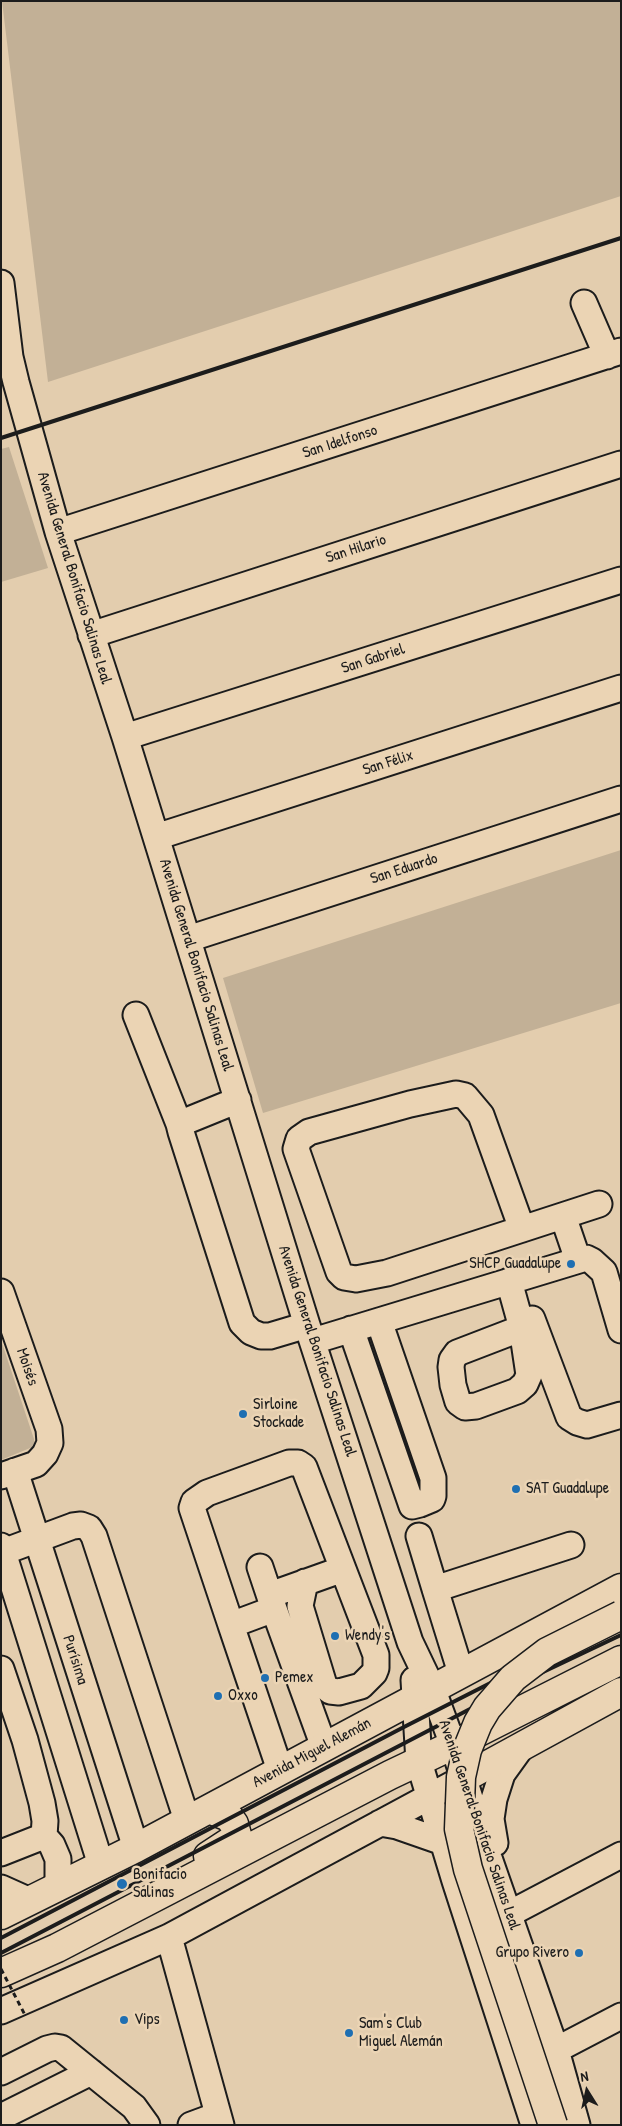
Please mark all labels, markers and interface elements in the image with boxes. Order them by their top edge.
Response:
street label: San Idelfonso [300,421,380,463]
street label: Avenida General Bonifacio Salinas Leal [33,470,115,686]
street label: San Hilario [323,530,389,568]
street label: San Gabriel [339,640,407,678]
street label: San Félix [360,746,416,780]
street label: San Eduardo [368,849,440,889]
street label: Avenida General Bonifacio Salinas Leal [155,857,237,1073]
street label: Avenida General Bonifacio Salinas Leal [274,1243,360,1459]
place label: SHCP Guadalupe [469,1254,561,1274]
marker: SHCP Guadalupe [565,1258,577,1270]
street label: Moisés [12,1346,42,1388]
place label: Sirloine Stockade [253,1395,304,1433]
marker: Sirloine Stockade [237,1408,249,1420]
place label: SAT Guadalupe [526,1479,609,1499]
marker: SAT Guadalupe [510,1483,522,1495]
place label: Wendy's [345,1626,390,1646]
marker: Wendy's [329,1630,341,1642]
street label: Purísima [58,1633,92,1687]
place label: Pemex [275,1668,313,1688]
marker: Pemex [259,1672,271,1684]
place label: Oxxo [228,1686,258,1706]
marker: Oxxo [212,1690,224,1702]
street label: Avenida Miguel Alemán [250,1714,374,1792]
street label: Avenida General Bonifacio Salinas Leal [434,1718,524,1932]
place label: Bonifacio Salinas [133,1865,187,1903]
marker: Bonifacio Salinas [115,1877,129,1891]
place label: Grupo Rivero [496,1943,569,1963]
marker: Grupo Rivero [573,1947,585,1959]
place label: Vips [134,2010,160,2030]
marker: Vips [118,2014,130,2026]
place label: Sam's Club Miguel Alemán [359,2014,443,2052]
marker: Sam's Club Miguel Alemán [343,2027,355,2039]
north arrow [562,2066,612,2116]
text: N [579,2066,590,2086]

